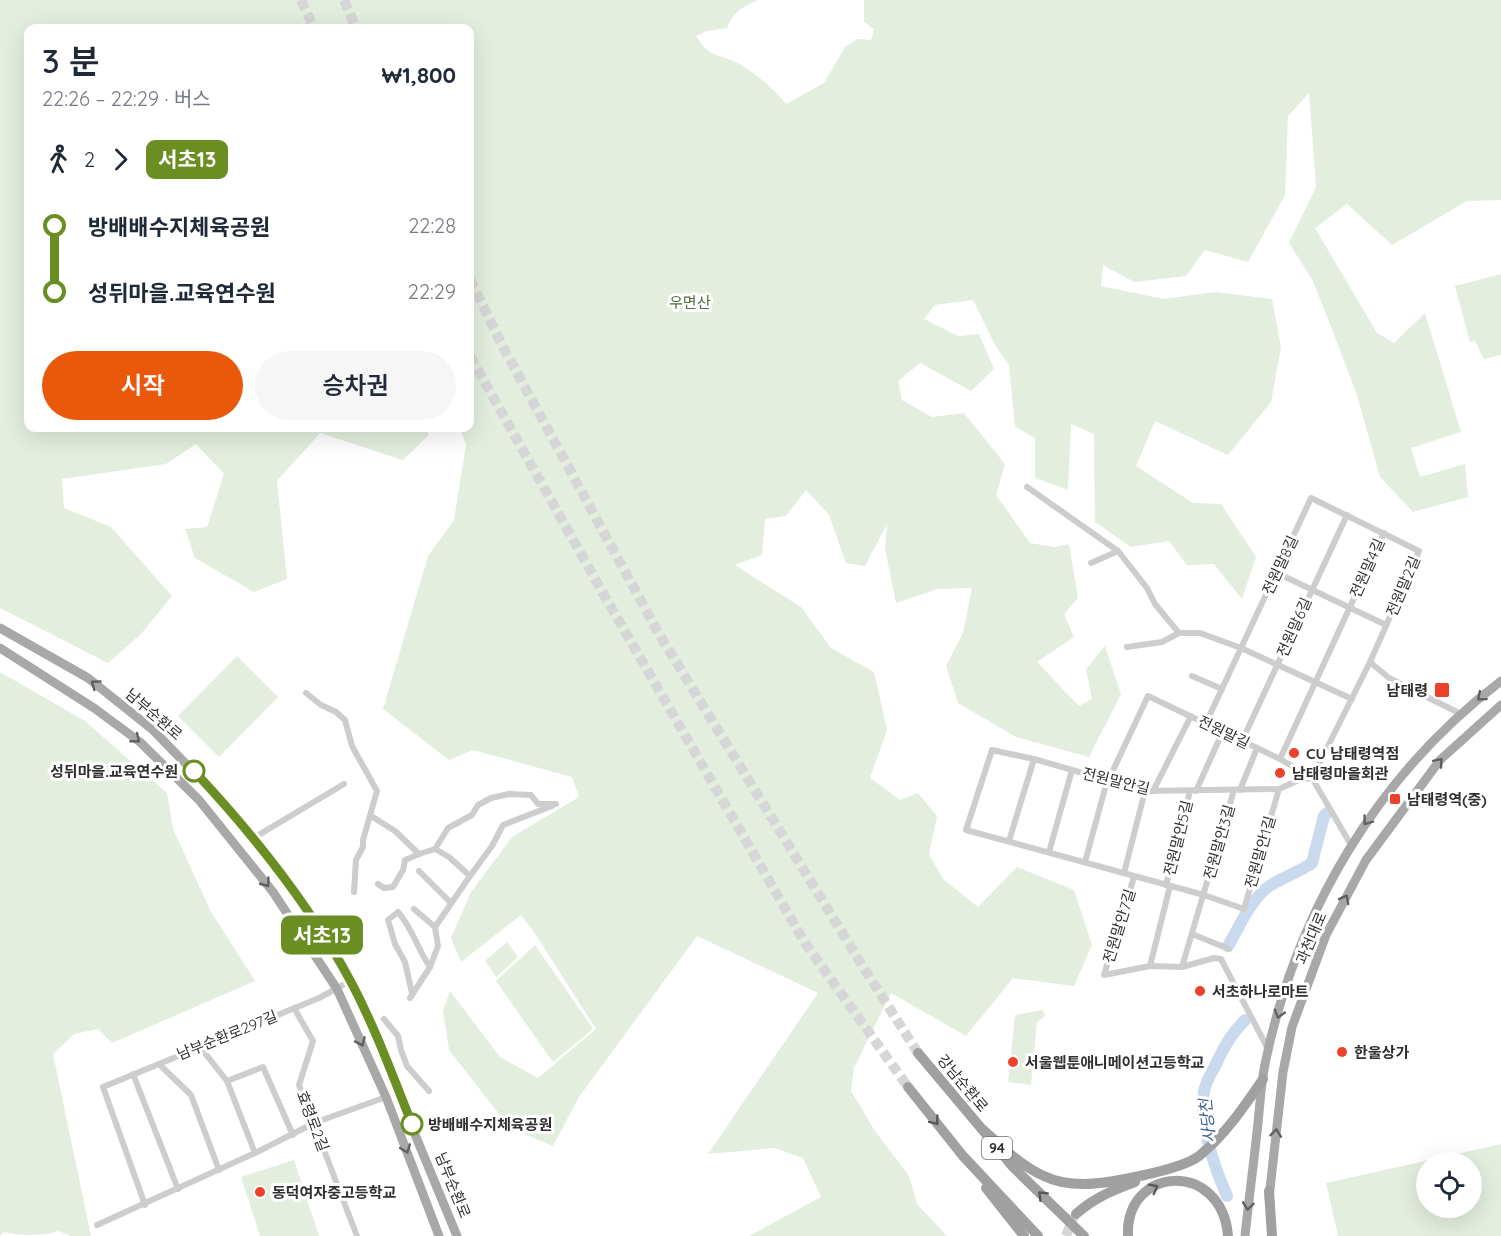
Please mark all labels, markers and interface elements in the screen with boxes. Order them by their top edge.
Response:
text: 3 분 [42,40,99,81]
text: ₩1,800 [382,61,456,89]
text: 22:26 – 22:29 · 버스 [42,86,211,111]
icon: walk [42,143,75,176]
icon: forward [104,143,137,176]
text: 서초13 [158,146,216,172]
text: 2 [84,147,95,172]
text: 방배배수지체육공원 [88,213,270,241]
text: 22:28 [408,213,456,238]
text: 성뒤마을.교육연수원 [88,279,276,307]
text: 22:29 [408,279,456,304]
park label: 우면산 [669,293,711,312]
button: 시작 [42,351,243,420]
button: 승차권 [255,351,456,420]
street label: 전원말8길 [1258,532,1302,598]
street label: 전원말4길 [1345,535,1389,601]
street label: 전원말2길 [1382,553,1424,619]
street label: 전원말6길 [1272,594,1316,660]
one-way arrow [91,680,102,691]
place label: 남태령 [1387,681,1428,700]
marker: 남태령 [1433,681,1451,699]
street label: 남부순환로 [122,684,186,744]
one-way arrow [1477,690,1488,701]
street label: 전원말길 [1195,711,1253,753]
one-way arrow [129,731,140,742]
place label: CU 남태령역점 [1306,744,1399,763]
marker: CU 남태령역점 [1287,746,1301,760]
one-way arrow [1432,759,1443,769]
marker: 성뒤마을.교육연수원 [183,760,205,782]
place label: 성뒤마을.교육연수원 [50,762,178,781]
street label: 전원말안길 [1080,763,1152,799]
place label: 남태령마을회관 [1292,764,1389,783]
marker: 남태령마을회관 [1273,766,1287,780]
place label: 남태령역(중) [1407,790,1487,809]
marker: 남태령역(중) [1388,792,1402,806]
street label: 전원말안5길 [1159,798,1197,878]
street label: 전원말안3길 [1199,802,1239,882]
street label: 전원말안1길 [1241,814,1279,890]
one-way arrow [1363,814,1374,825]
one-way arrow [259,876,270,887]
street label: 전원말안7길 [1099,887,1139,965]
one-way arrow [1338,895,1349,905]
street label: 과천대로 [1291,909,1331,967]
line badge: 서초13 [280,916,364,954]
text: 서초13 [293,922,351,948]
place label: 서초하나로마트 [1212,982,1309,1001]
marker: 서초하나로마트 [1193,984,1207,998]
street label: 남부순환로297길 [174,1006,280,1064]
one-way arrow [1274,1008,1286,1019]
one-way arrow [354,1036,366,1047]
place label: 한울상가 [1354,1043,1409,1062]
marker: 한울상가 [1335,1045,1349,1059]
street label: 강남순환로 [934,1050,992,1116]
place label: 서울웹툰애니메이션고등학교 [1025,1053,1205,1072]
marker: 서울웹툰애니메이션고등학교 [1006,1055,1020,1069]
street label: 효령로2길 [293,1088,333,1154]
water label: 사당천 [1195,1096,1219,1144]
marker: 방배배수지체육공원 [401,1113,423,1135]
one-way arrow [928,1114,939,1125]
place label: 방배배수지체육공원 [428,1115,552,1134]
one-way arrow [1269,1128,1282,1138]
road number: 94 [982,1137,1012,1159]
one-way arrow [398,1143,411,1154]
street label: 남부순환로 [431,1149,475,1221]
map controls [1416,1152,1482,1218]
button: locate [1416,1152,1482,1218]
place label: 동덕여자중고등학교 [272,1183,396,1202]
one-way arrow [1147,1184,1158,1195]
marker: 동덕여자중고등학교 [253,1185,267,1199]
one-way arrow [1038,1192,1049,1203]
one-way arrow [1243,1201,1255,1210]

